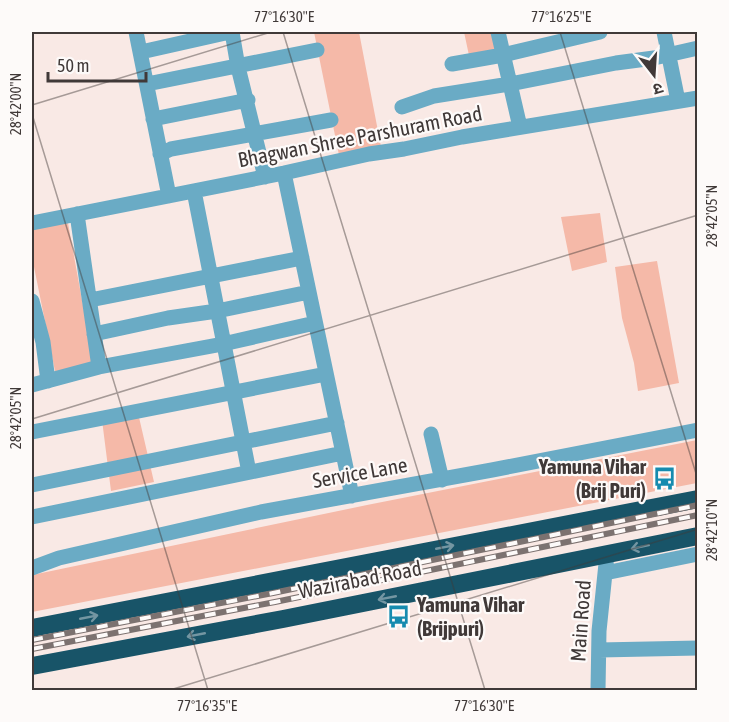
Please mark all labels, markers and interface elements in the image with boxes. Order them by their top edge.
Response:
text: 77°16'30"E [254,8,315,25]
text: 77°16'25"E [531,8,592,25]
scale bar [48,45,146,83]
north arrow [624,45,684,105]
text: 50 m [57,55,89,76]
text: 28°42'00"N [7,73,24,135]
text: उ [651,79,665,100]
street label: Bhagwan Shree Parshuram Road [236,101,484,171]
text: 28°42'05"N [703,185,720,247]
text: 28°42'05"N [7,387,24,449]
street label: Service Lane [311,452,409,492]
place label: Yamuna Vihar (Brij Puri) [538,454,647,502]
bus stop icon: Yamuna Vihar (Brij Puri) [651,466,677,492]
text: 28°42'10"N [703,499,720,561]
one-way arrow [435,541,454,552]
one-way arrow [631,542,650,553]
street label: Wazirabad Road [296,555,423,603]
street label: Main Road [565,579,595,663]
place label: Yamuna Vihar (Brijpuri) [416,592,525,640]
one-way arrow [378,593,398,604]
bus stop icon: Yamuna Vihar (Brijpuri) [386,604,412,630]
one-way arrow [79,611,98,622]
one-way arrow [186,630,206,641]
text: 77°16'35"E [177,697,238,714]
text: 77°16'30"E [454,697,515,714]

